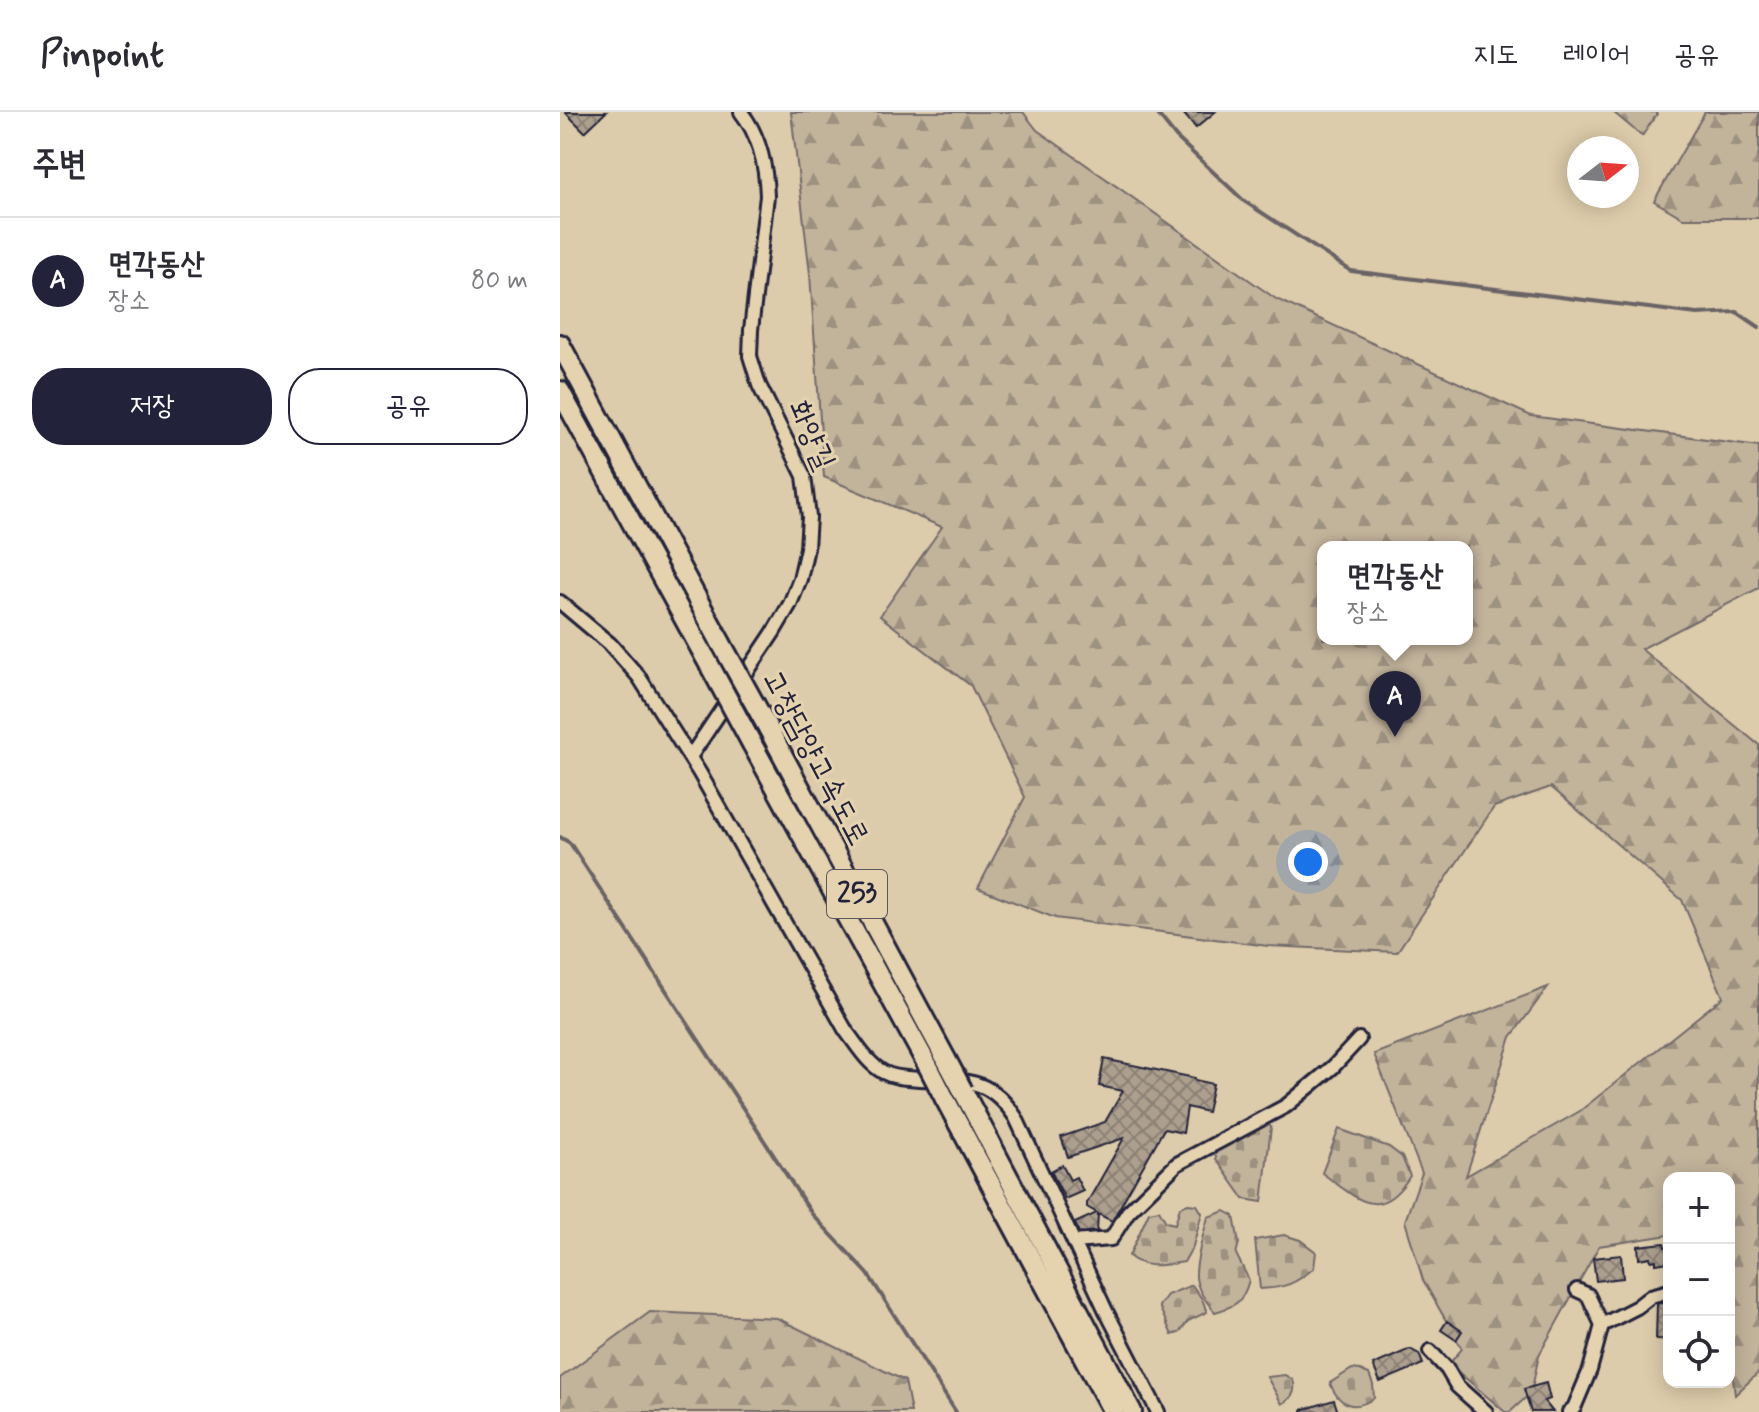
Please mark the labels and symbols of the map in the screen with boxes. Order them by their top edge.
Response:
north arrow [1567,136,1639,208]
street label: 화양길 [778,394,844,476]
street label: 고창담양고속도로 [752,664,878,852]
pin: A [1369,671,1421,737]
your location [1288,842,1328,882]
road number: 253 [827,870,887,918]

